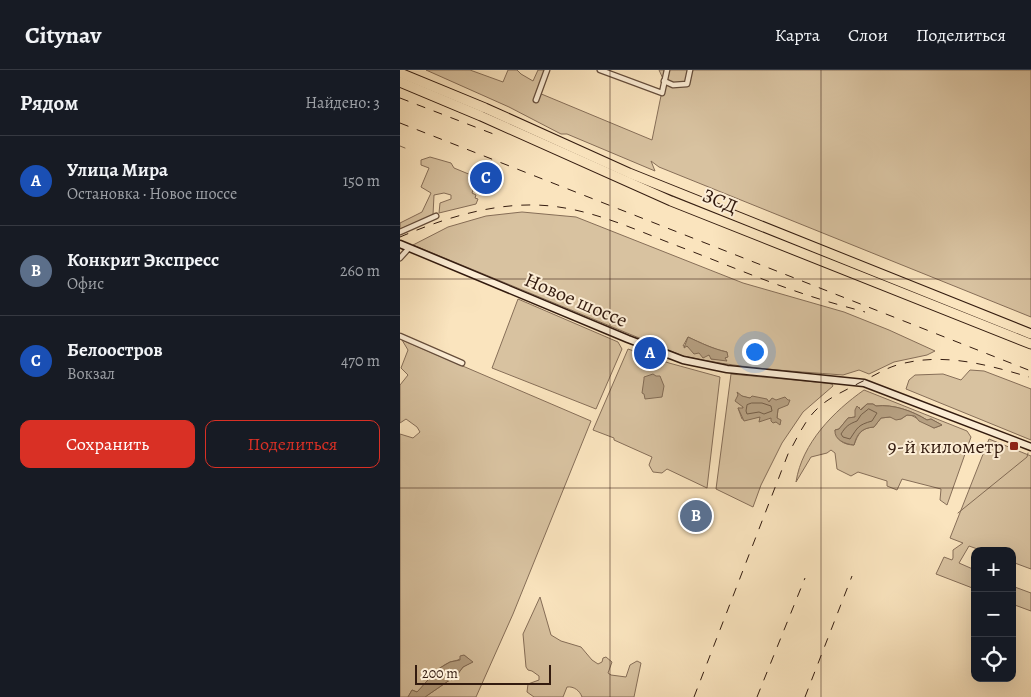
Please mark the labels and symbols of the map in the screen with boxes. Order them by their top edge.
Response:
pin: C [470,159,502,197]
street label: ЗСД [698,182,742,220]
street label: Новое шоссе [520,266,632,334]
pin: A [634,334,666,372]
your location [742,339,768,365]
place label: 9-й километр [888,433,1004,460]
marker: 9-й километр [1008,440,1020,452]
pin: B [680,497,712,535]
scale bar [415,662,551,685]

